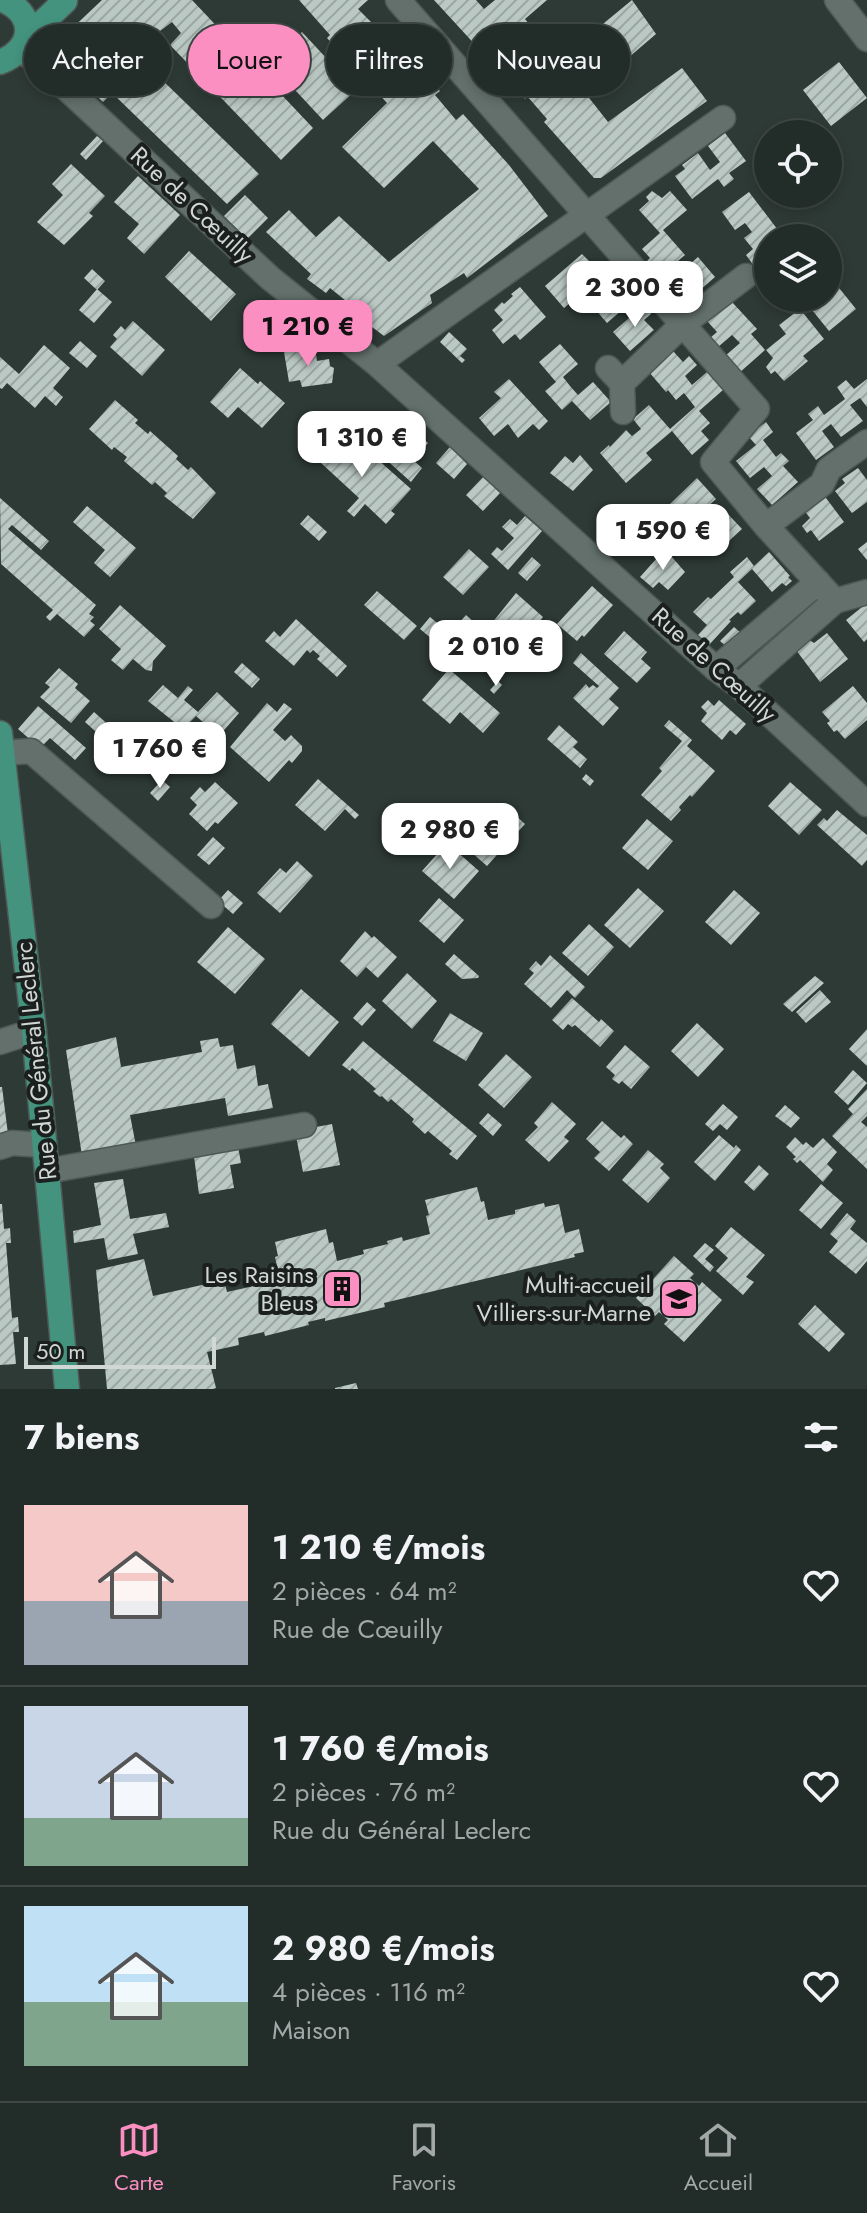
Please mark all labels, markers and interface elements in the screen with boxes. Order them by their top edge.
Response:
chip: Acheter [24,24,172,96]
chip: Louer [188,24,310,96]
chip: Filtres [326,24,452,96]
chip: Nouveau [468,24,630,96]
map controls [754,120,842,312]
button: locate [754,120,842,208]
street label: Rue de Cœuilly [123,138,262,271]
button: layers [754,224,842,312]
pin: 2 300 € [561,261,709,329]
text: 2 300 € [585,268,685,306]
pin: 1 210 € [234,300,382,368]
text: 1 210 € [261,307,355,345]
pin: 1 310 € [288,411,436,479]
text: 1 310 € [316,418,408,456]
pin: 1 590 € [589,504,737,572]
text: 1 590 € [614,511,712,549]
street label: Rue de Cœuilly [644,599,785,731]
pin: 2 010 € [422,620,570,688]
text: 2 010 € [447,627,545,665]
pin: 1 760 € [86,722,234,790]
text: 1 760 € [112,729,208,767]
pin: 2 980 € [376,803,524,871]
text: 2 980 € [400,810,500,848]
street label: Rue du Général Leclerc [6,940,65,1182]
place label: Les Raisins Bleus [205,1257,314,1320]
place label: Multi-accueil Villiers-sur-Marne [477,1267,651,1330]
building icon: Les Raisins Bleus [321,1268,363,1310]
school or university icon: Multi-accueil Villiers-sur-Marne [658,1278,700,1320]
scale bar [24,1333,216,1369]
text: 50 m [36,1335,85,1367]
text: 7 biens [24,1413,140,1462]
icon: filters [799,1415,843,1459]
text: 1 210 €/mois [272,1523,485,1572]
icon: home [88,1537,184,1633]
icon: heart [799,1563,843,1607]
text: 2 pièces · 64 m² [272,1572,456,1610]
text: Rue de Cœuilly [272,1610,442,1648]
text: 1 760 €/mois [272,1724,489,1773]
icon: home [88,1738,184,1834]
icon: heart [799,1764,843,1808]
text: 2 pièces · 76 m² [272,1773,455,1811]
text: Rue du Général Leclerc [272,1811,531,1849]
text: 2 980 €/mois [272,1924,495,1973]
icon: home [88,1938,184,2034]
icon: heart [799,1964,843,2008]
text: 4 pièces · 116 m² [272,1973,465,2011]
text: Maison [272,2011,351,2049]
tab: Carte [114,2118,164,2198]
tab: Favoris [392,2118,456,2198]
tab: Accueil [684,2118,753,2198]

